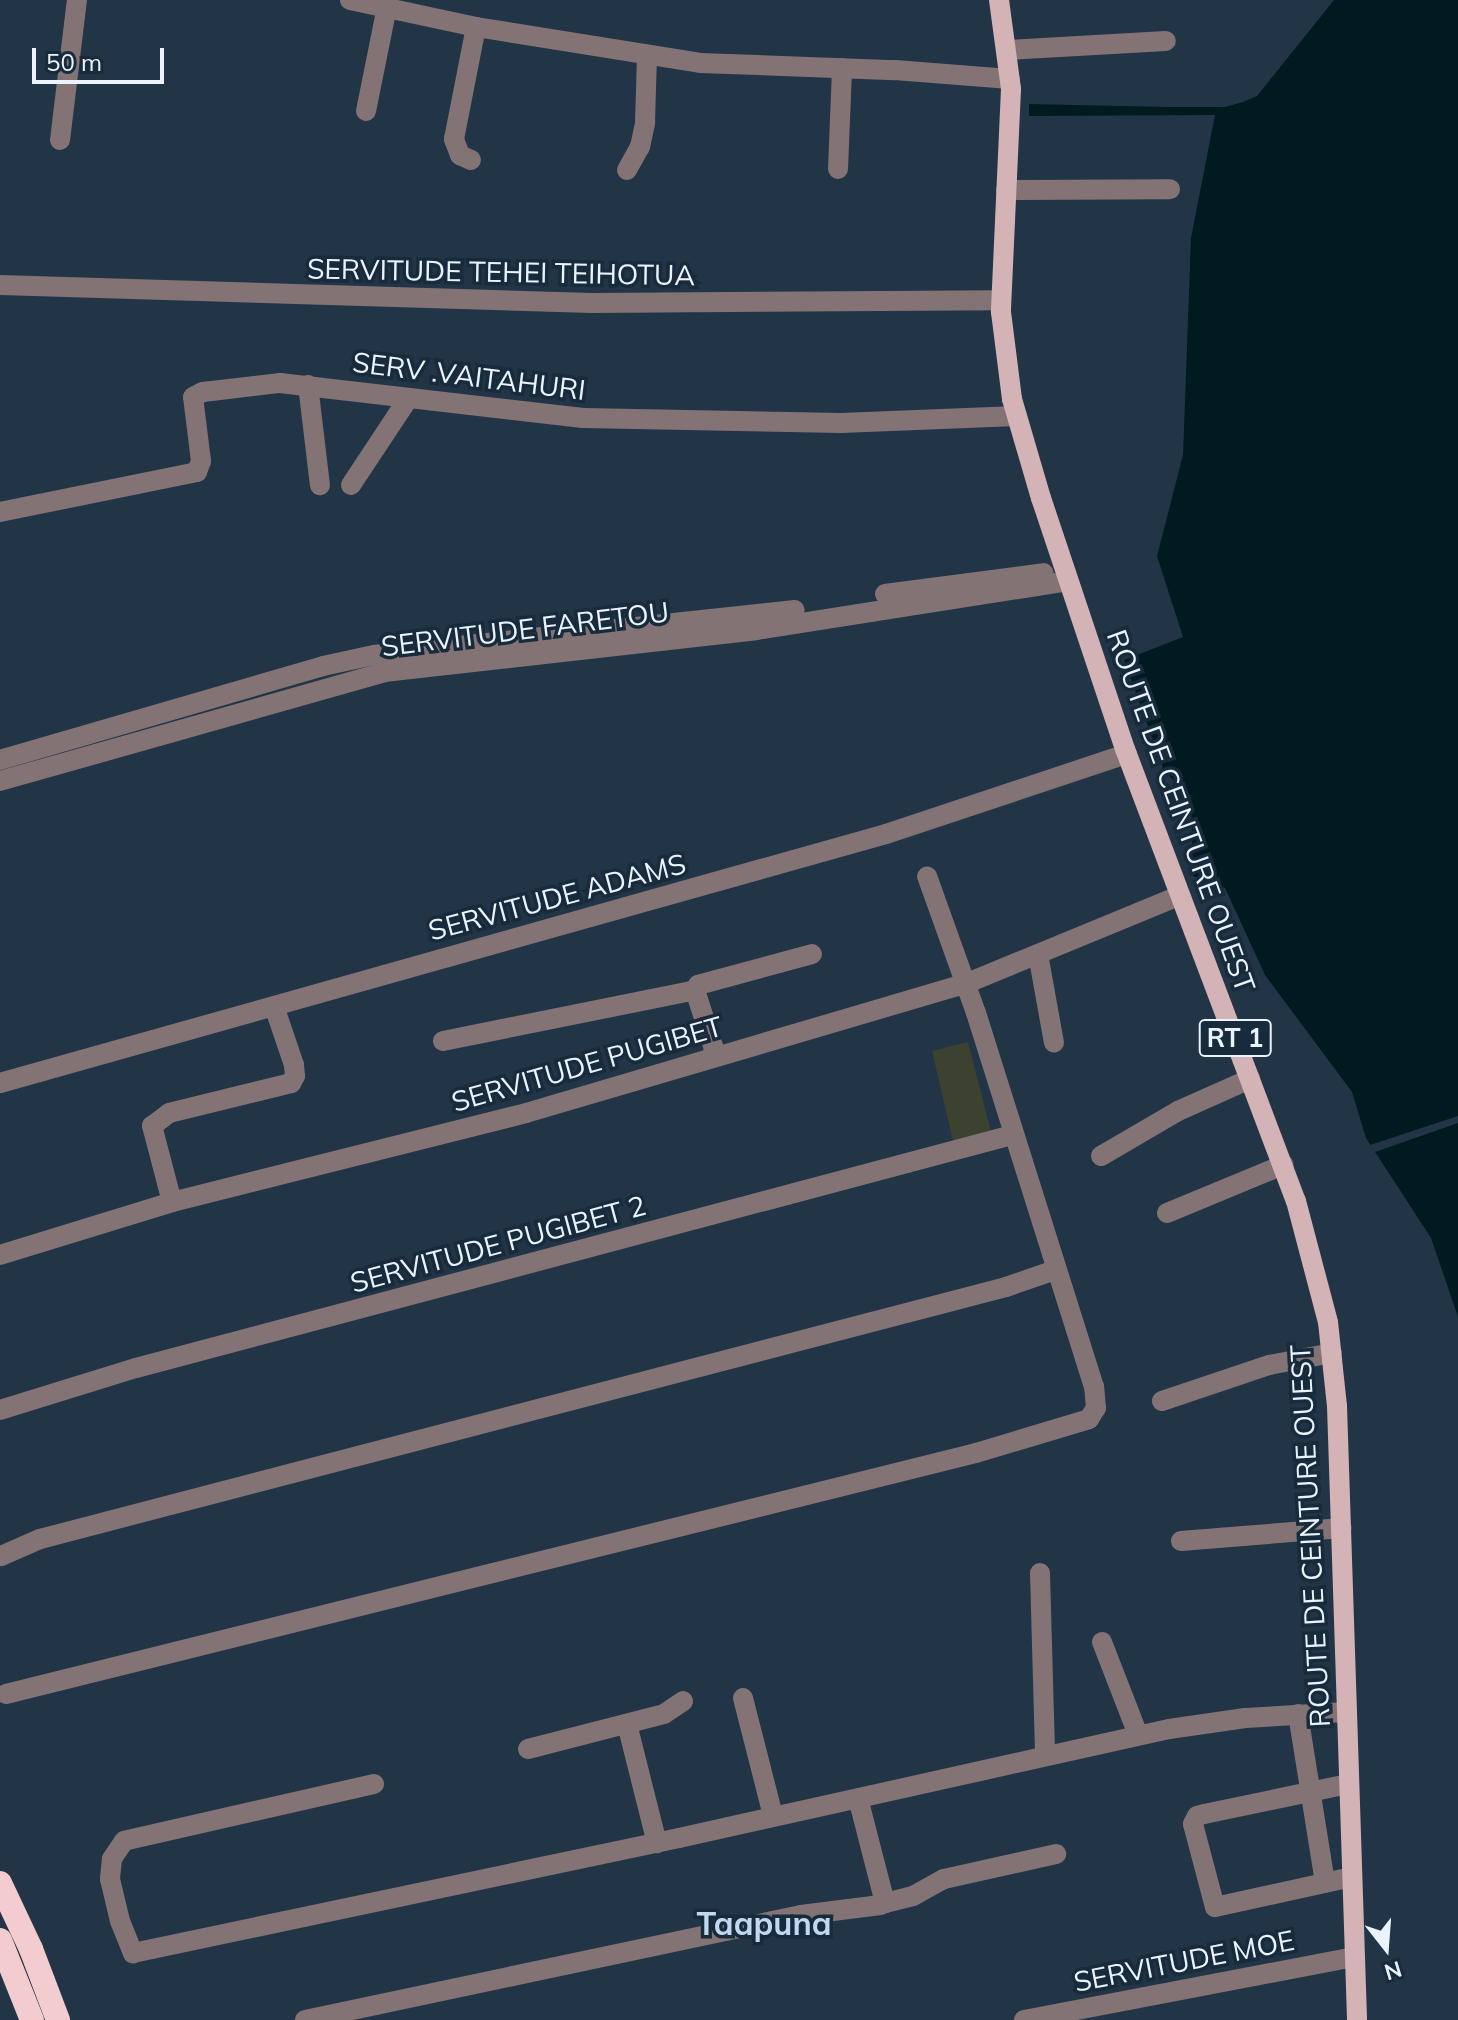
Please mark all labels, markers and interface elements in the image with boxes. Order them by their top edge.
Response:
scale bar [36,32,168,82]
text: 50 m [46,47,102,77]
street label: SERVITUDE TEHEI TEIHOTUA [307,252,695,292]
street label: SERV .VAITAHURI [351,345,587,407]
street label: SERVITUDE FARETOU [379,595,671,663]
street label: ROUTE DE CEINTURE OUEST [1100,625,1262,997]
street label: SERVITUDE ADAMS [425,846,689,948]
street label: SERVITUDE PUGIBET [448,1009,726,1119]
road number: RT 1 [1197,1016,1273,1060]
street label: SERVITUDE PUGIBET 2 [347,1188,649,1300]
street label: ROUTE DE CEINTURE OUEST [1283,1344,1337,1728]
district label: Taapuna [696,1904,832,1942]
north arrow [1346,1908,1426,1988]
street label: SERVITUDE MOE [1071,1923,1297,1999]
text: N [1381,1955,1405,1987]

